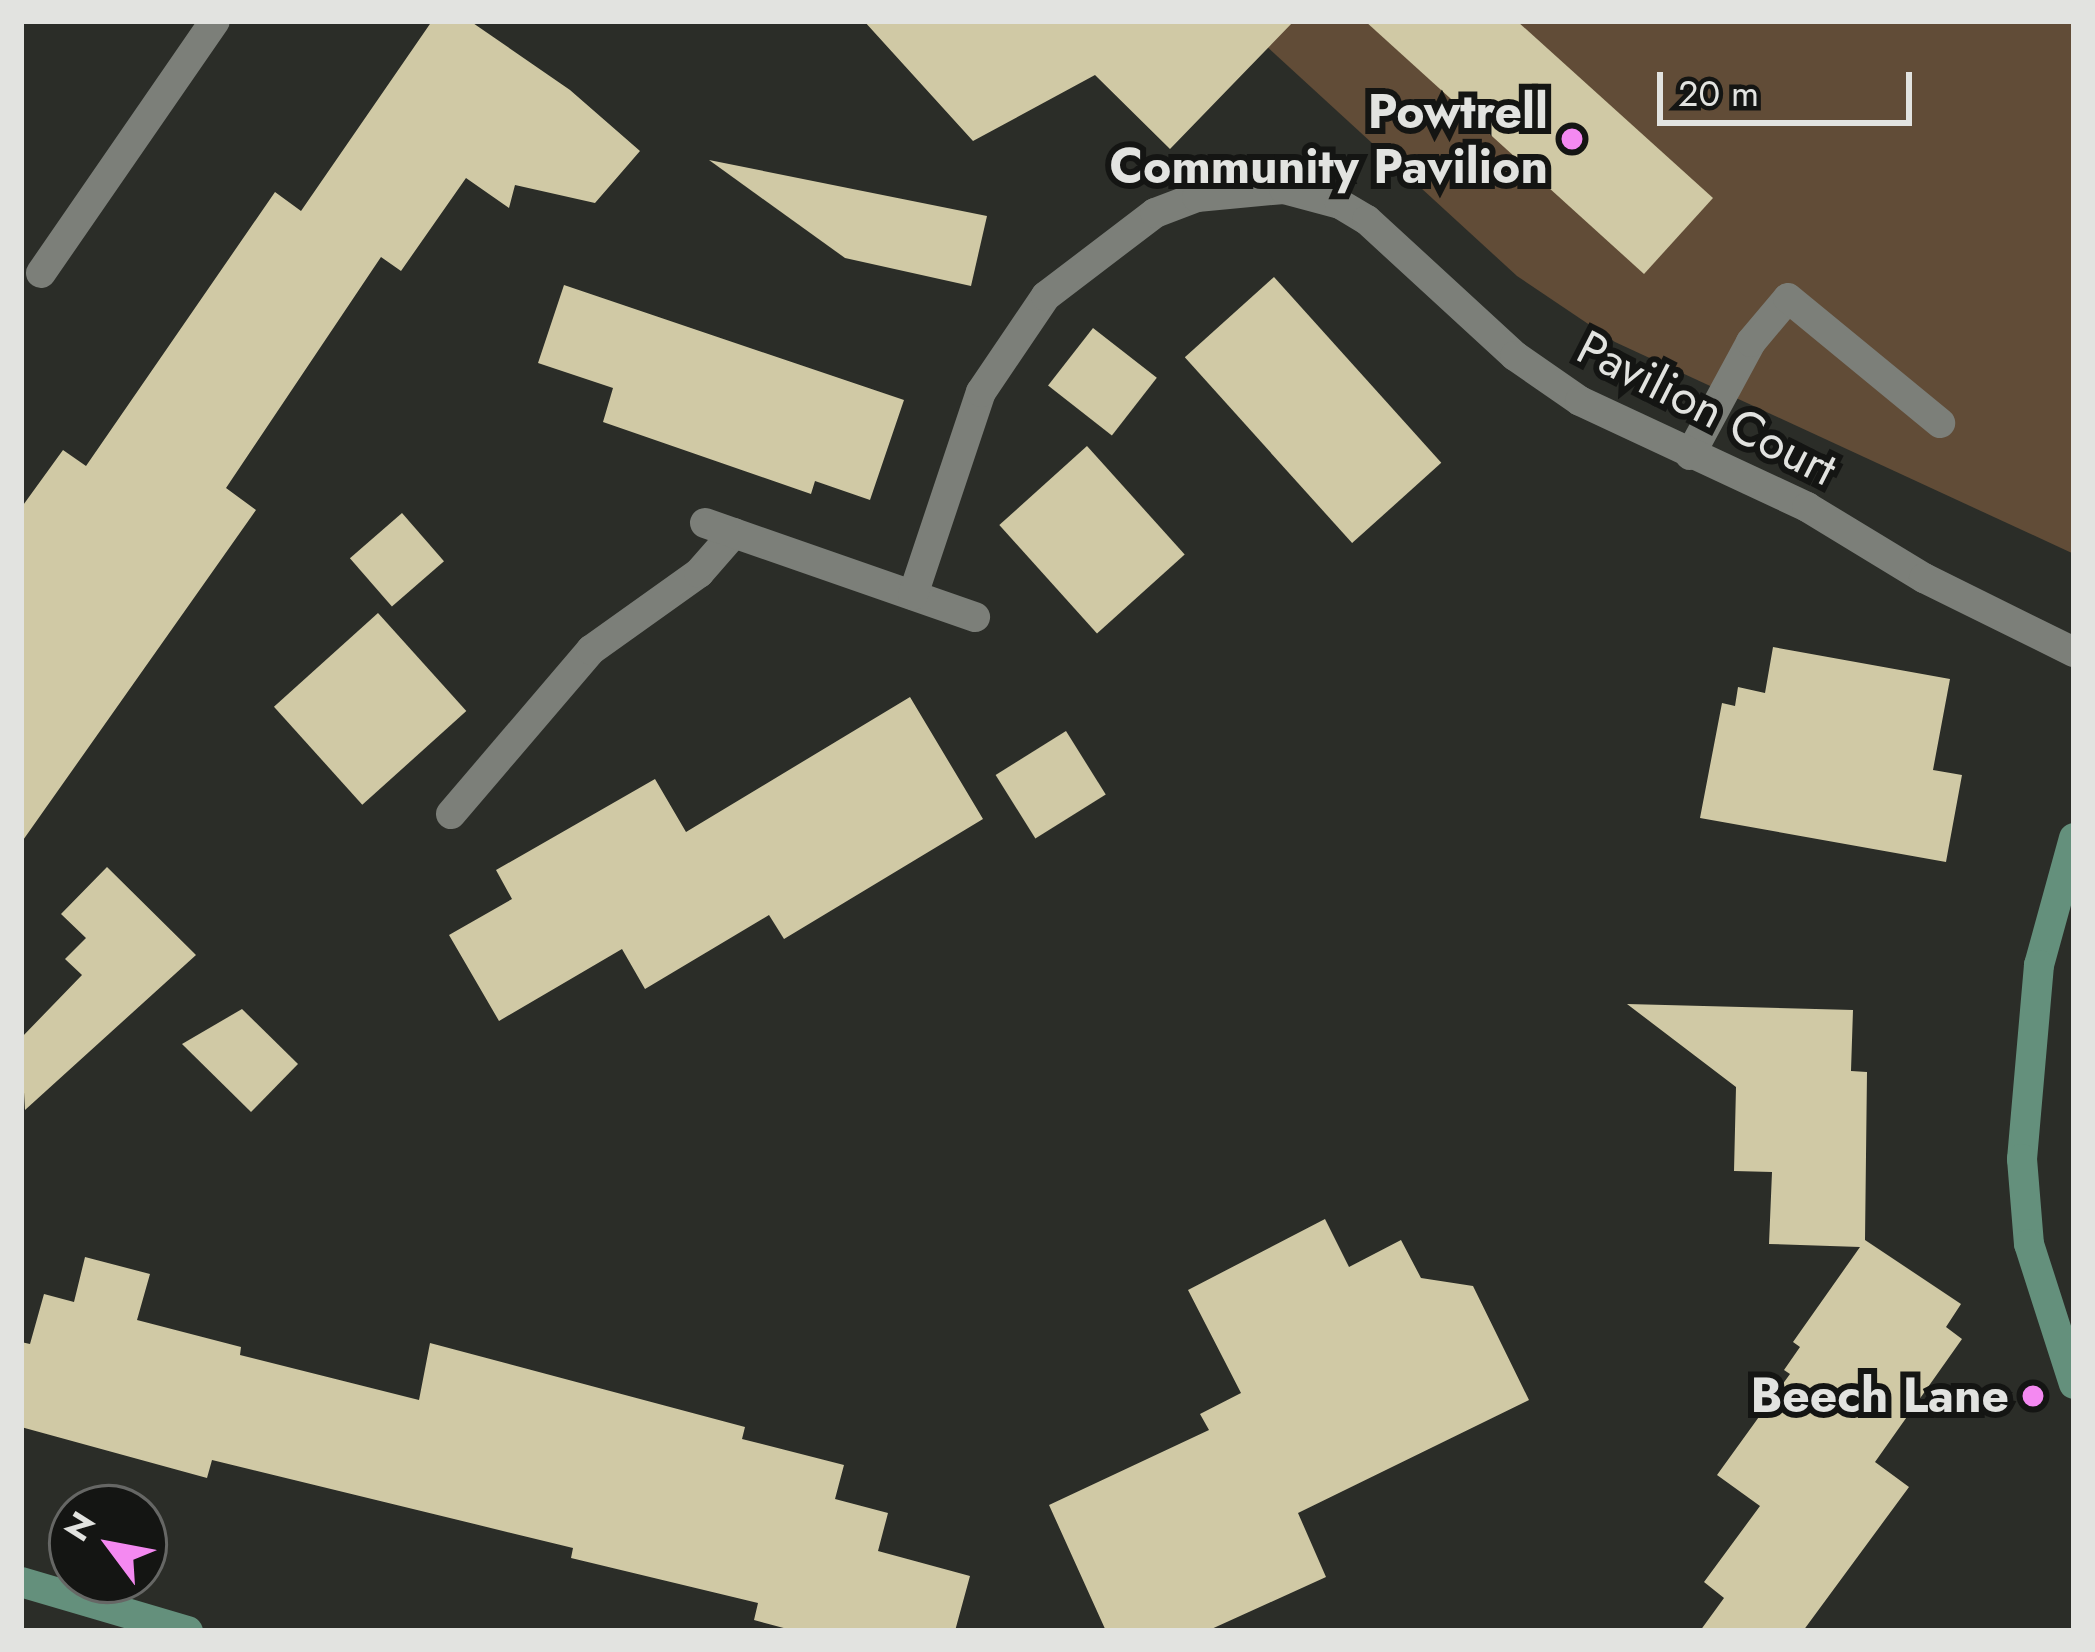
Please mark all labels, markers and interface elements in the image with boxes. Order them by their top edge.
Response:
scale bar [1663,48,1918,122]
text: 20 m [1678,67,1759,119]
place label: Powtrell Community Pavilion [1109,82,1548,195]
marker: Powtrell Community Pavilion [1559,126,1585,152]
street label: Pavilion Court [1568,318,1846,498]
place label: Beech Lane [1750,1367,2009,1425]
marker: Beech Lane [2020,1383,2046,1409]
north arrow [48,1484,168,1604]
text: N [53,1503,106,1550]

